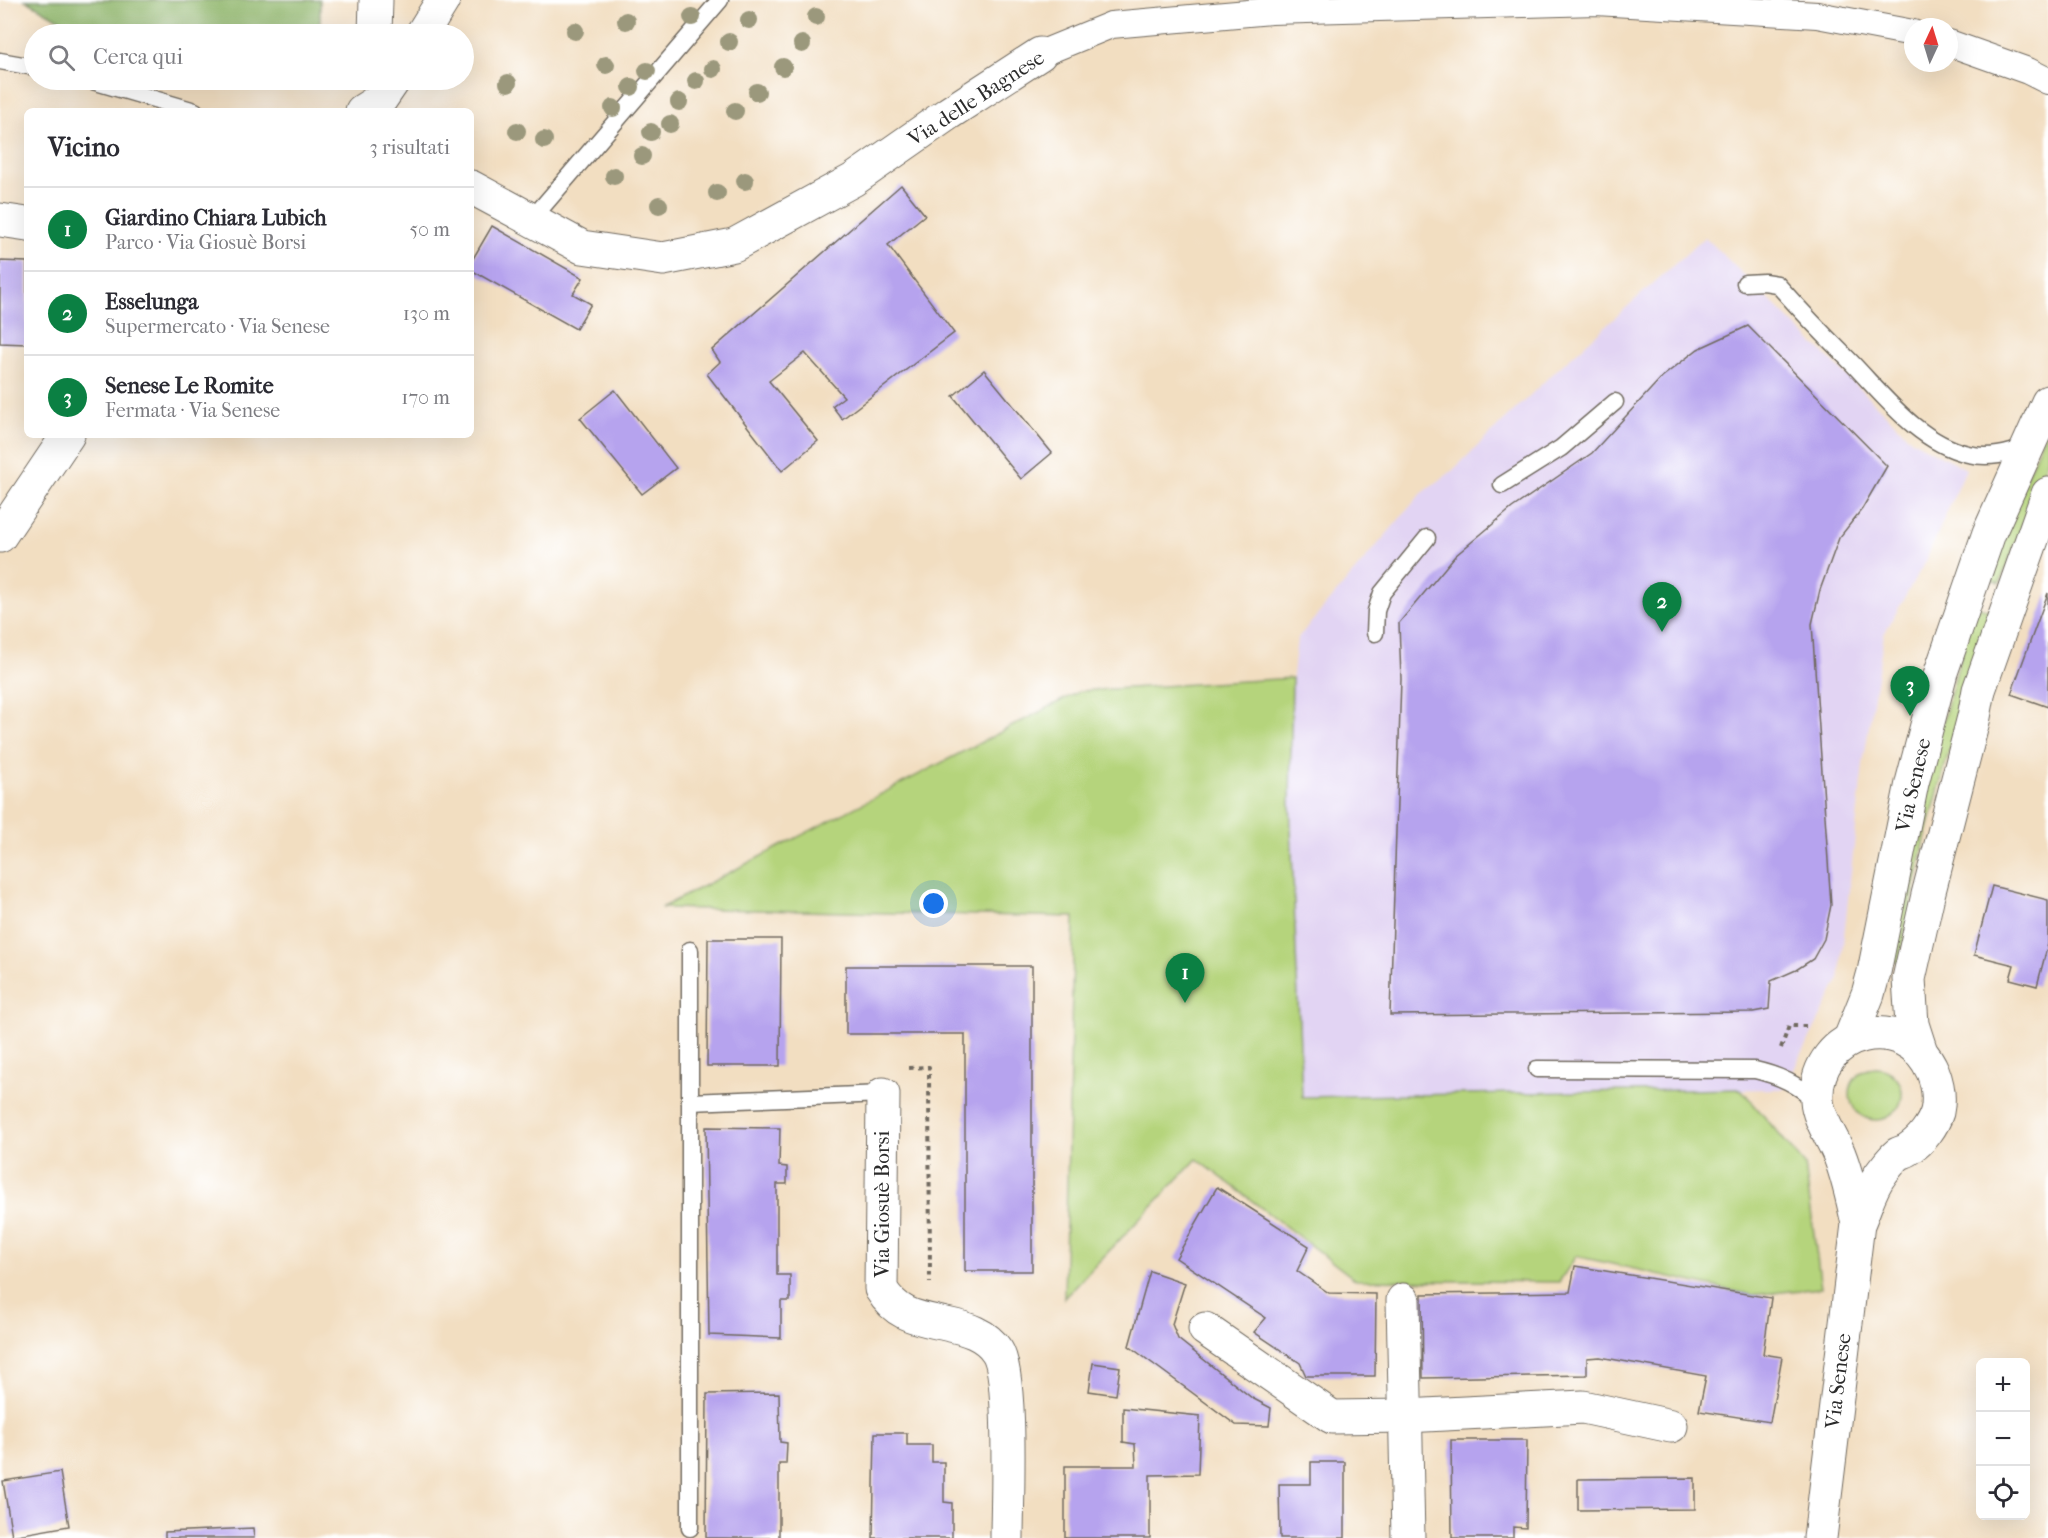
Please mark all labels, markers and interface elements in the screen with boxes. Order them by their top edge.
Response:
north arrow [1904,18,1958,72]
search box [24,24,474,90]
icon: search [45,41,78,74]
text: Cerca qui [93,44,183,70]
street label: Via delle Bagnese [903,45,1049,151]
text: Vicino [48,132,120,163]
text: 3 risultati [370,136,450,159]
text: Giardino Chiara Lubich [105,205,327,231]
text: 1 [64,218,71,241]
text: 50 m [409,218,450,241]
text: Parco · Via Giosuè Borsi [105,231,306,254]
text: Esselunga [105,289,199,315]
text: 2 [62,302,73,325]
text: 130 m [403,302,450,325]
text: Supermercato · Via Senese [105,315,330,338]
text: Senese Le Romite [105,373,274,399]
text: 3 [63,386,72,409]
text: 170 m [401,386,450,409]
text: Fermata · Via Senese [105,399,280,422]
pin: 2 [1642,582,1682,632]
pin: 3 [1890,666,1930,716]
street label: Via Senese [1890,736,1935,835]
your location [919,889,948,918]
pin: 1 [1166,954,1204,1003]
street label: Via Giosuè Borsi [870,1130,894,1279]
street label: Via Senese [1820,1332,1856,1431]
map controls [1976,1358,2030,1520]
button: + [1976,1358,2030,1412]
button: − [1976,1412,2030,1466]
button: locate [1976,1466,2030,1520]

